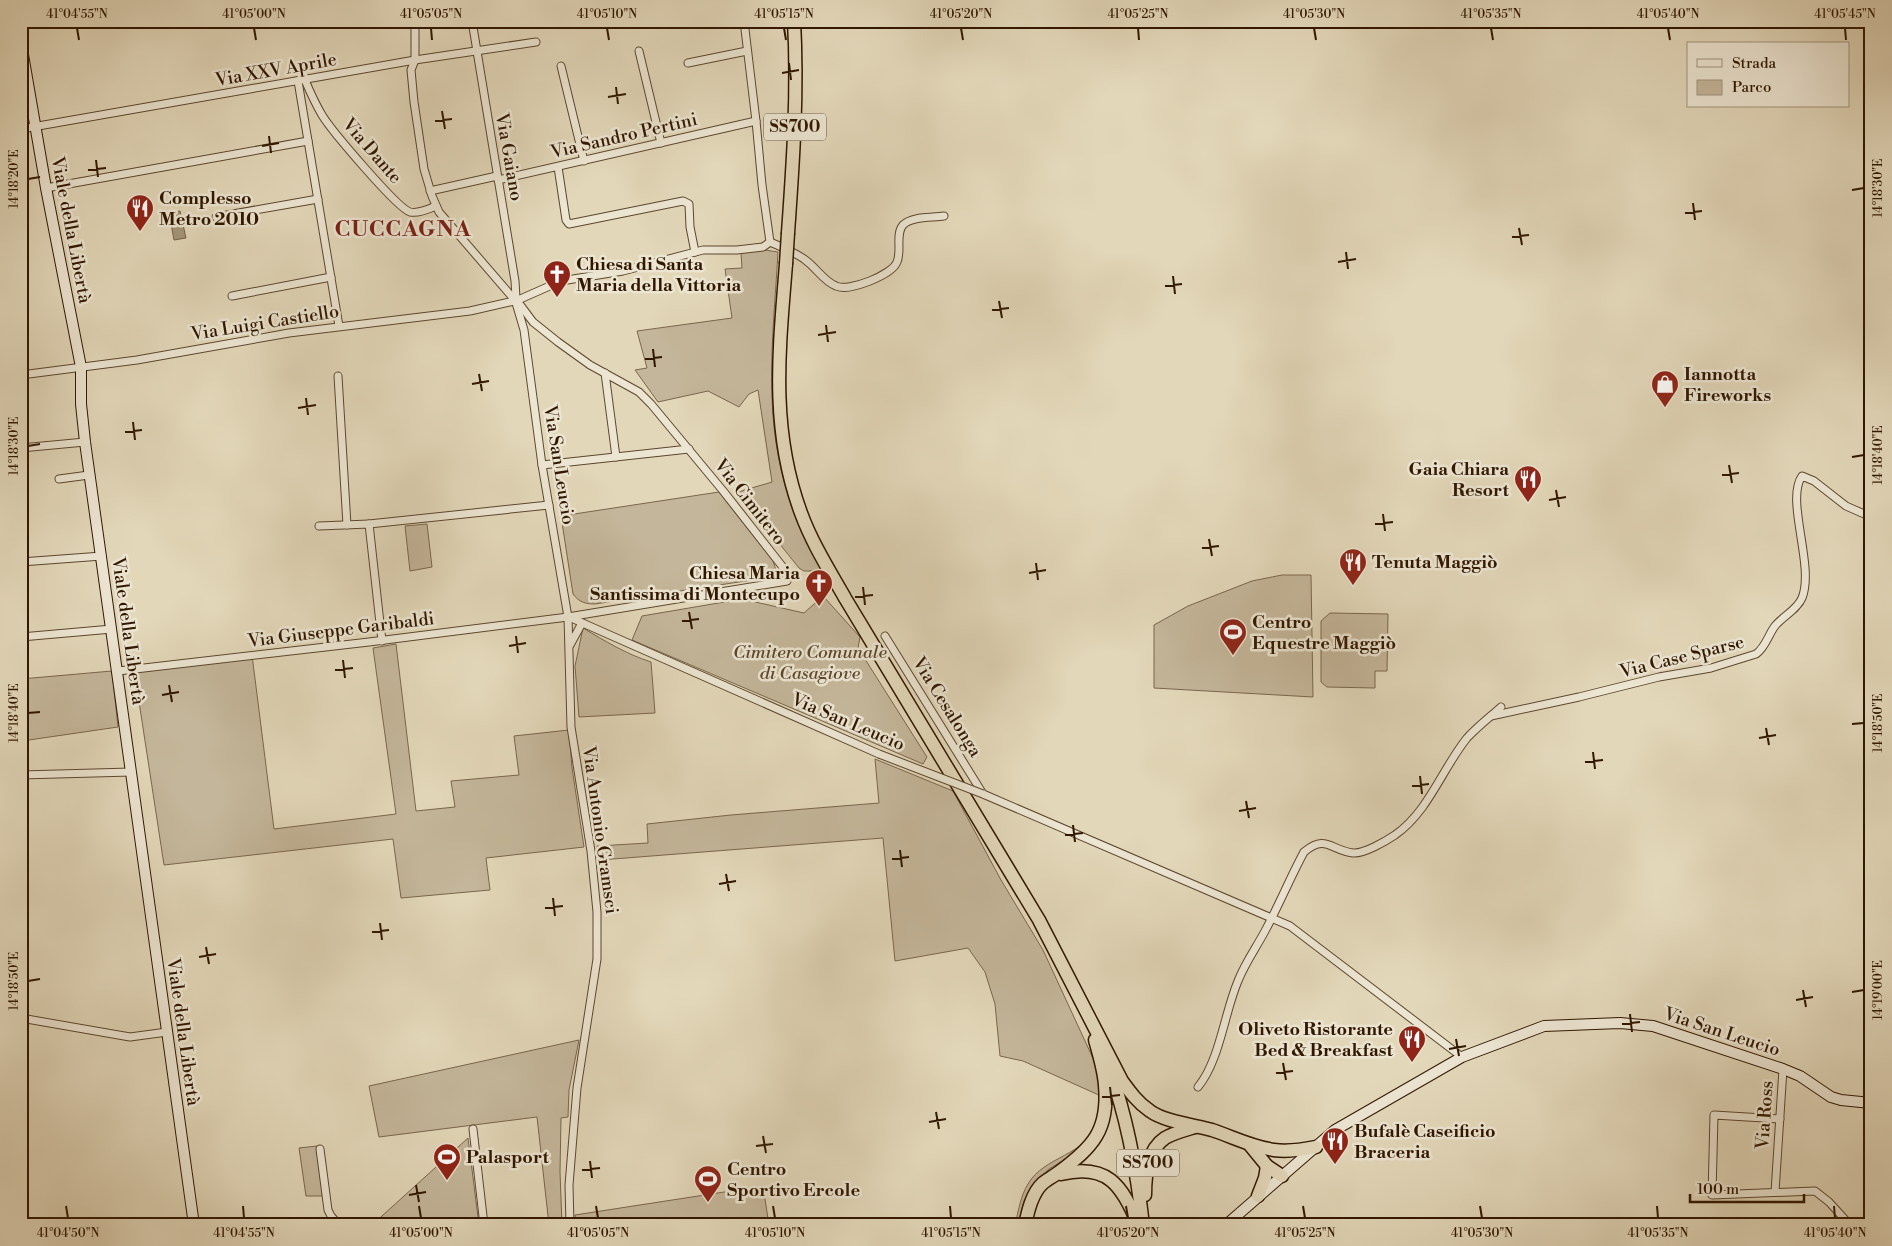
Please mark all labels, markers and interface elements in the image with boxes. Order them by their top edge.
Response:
text: 41°04'55"N [46,7,108,22]
text: 41°05'00"N [222,7,286,22]
text: 41°05'05"N [400,7,462,22]
text: 41°05'10"N [577,7,637,22]
text: 41°05'15"N [754,7,814,22]
text: 41°05'20"N [930,7,992,22]
text: 41°05'25"N [1107,7,1169,22]
text: 41°05'30"N [1283,7,1345,22]
text: 41°05'35"N [1461,7,1521,22]
text: 41°05'40"N [1637,7,1699,22]
text: 41°05'45"N [1814,7,1876,22]
legend [1687,42,1850,108]
street label: Via XXV Aprile [213,48,338,92]
text: Strada [1732,54,1776,73]
text: Parco [1732,78,1771,97]
street label: Via Sandro Pertini [547,108,700,164]
street label: Via Gaiano [490,110,528,203]
street label: Via Dante [337,113,407,189]
road number: SS700 [764,114,826,140]
text: 14°18'20"E [7,150,22,209]
street label: Viale della Libertà [45,154,97,306]
text: 14°18'30"E [1871,159,1886,217]
place label: Complesso Metro 2010 [159,187,259,231]
restaurant icon: Complesso Metro 2010 [125,193,155,232]
district label: CUCCAGNA [335,216,472,243]
place label: Chiesa di Santa Maria della Vittoria [576,253,741,297]
church icon: Chiesa di Santa Maria della Vittoria [542,259,572,298]
street label: Via Luigi Castiello [188,300,341,346]
place label: Iannotta Fireworks [1684,363,1772,407]
shop icon: Iannotta Fireworks [1650,369,1680,408]
street label: Via San Leucio [538,403,580,527]
text: 14°18'30"E [7,417,22,475]
text: 14°18'40"E [1871,425,1886,485]
street label: Via Cimitero [708,453,791,550]
place label: Gaia Chiara Resort [1409,458,1510,502]
restaurant icon: Gaia Chiara Resort [1513,464,1543,503]
restaurant icon: Tenuta Maggiò [1338,547,1368,586]
place label: Tenuta Maggiò [1372,551,1498,574]
street label: Viale della Libertà [106,555,150,707]
place label: Chiesa Maria Santissima di Montecupo [590,562,800,606]
church icon: Chiesa Maria Santissima di Montecupo [804,568,834,607]
street label: Via Giuseppe Garibaldi [245,607,436,653]
place label: Centro Equestre Maggiò [1252,611,1396,655]
sports icon: Centro Equestre Maggiò [1218,617,1248,656]
street label: Via Case Sparse [1616,630,1747,684]
park label: Cimitero Comunale di Casagiove [733,641,888,685]
street label: Via Cesalonga [907,652,987,762]
text: 14°18'40"E [7,683,22,743]
street label: Via San Leucio [787,687,908,756]
text: 14°18'50"E [1871,694,1886,752]
street label: Via Antonio Gramsci [577,744,623,915]
text: 14°18'50"E [7,952,22,1010]
street label: Viale della Libertà [161,956,205,1108]
text: 14°19'00"E [1871,960,1886,1020]
street label: Via San Leucio [1660,1002,1783,1062]
place label: Oliveto Ristorante Bed & Breakfast [1238,1018,1394,1062]
restaurant icon: Oliveto Ristorante Bed & Breakfast [1397,1024,1427,1063]
street label: Via Ross [1751,1080,1779,1151]
place label: Bufalè Caseificio Braceria [1354,1120,1496,1164]
restaurant icon: Bufalè Caseificio Braceria [1320,1126,1350,1165]
sports icon: Palasport [432,1142,462,1181]
place label: Palasport [466,1146,549,1169]
road number: SS700 [1117,1150,1179,1176]
place label: Centro Sportivo Ercole [727,1158,860,1202]
sports icon: Centro Sportivo Ercole [693,1164,723,1203]
scale bar [1690,1171,1803,1203]
text: 100 m [1697,1180,1739,1199]
text: 41°04'50"N [37,1226,99,1241]
text: 41°04'55"N [213,1226,275,1241]
text: 41°05'00"N [389,1226,453,1241]
text: 41°05'05"N [567,1226,629,1241]
text: 41°05'10"N [745,1226,805,1241]
text: 41°05'15"N [921,1226,981,1241]
text: 41°05'20"N [1097,1226,1159,1241]
text: 41°05'25"N [1274,1226,1336,1241]
text: 41°05'30"N [1451,1226,1513,1241]
text: 41°05'35"N [1628,1226,1688,1241]
text: 41°05'40"N [1804,1226,1866,1241]

